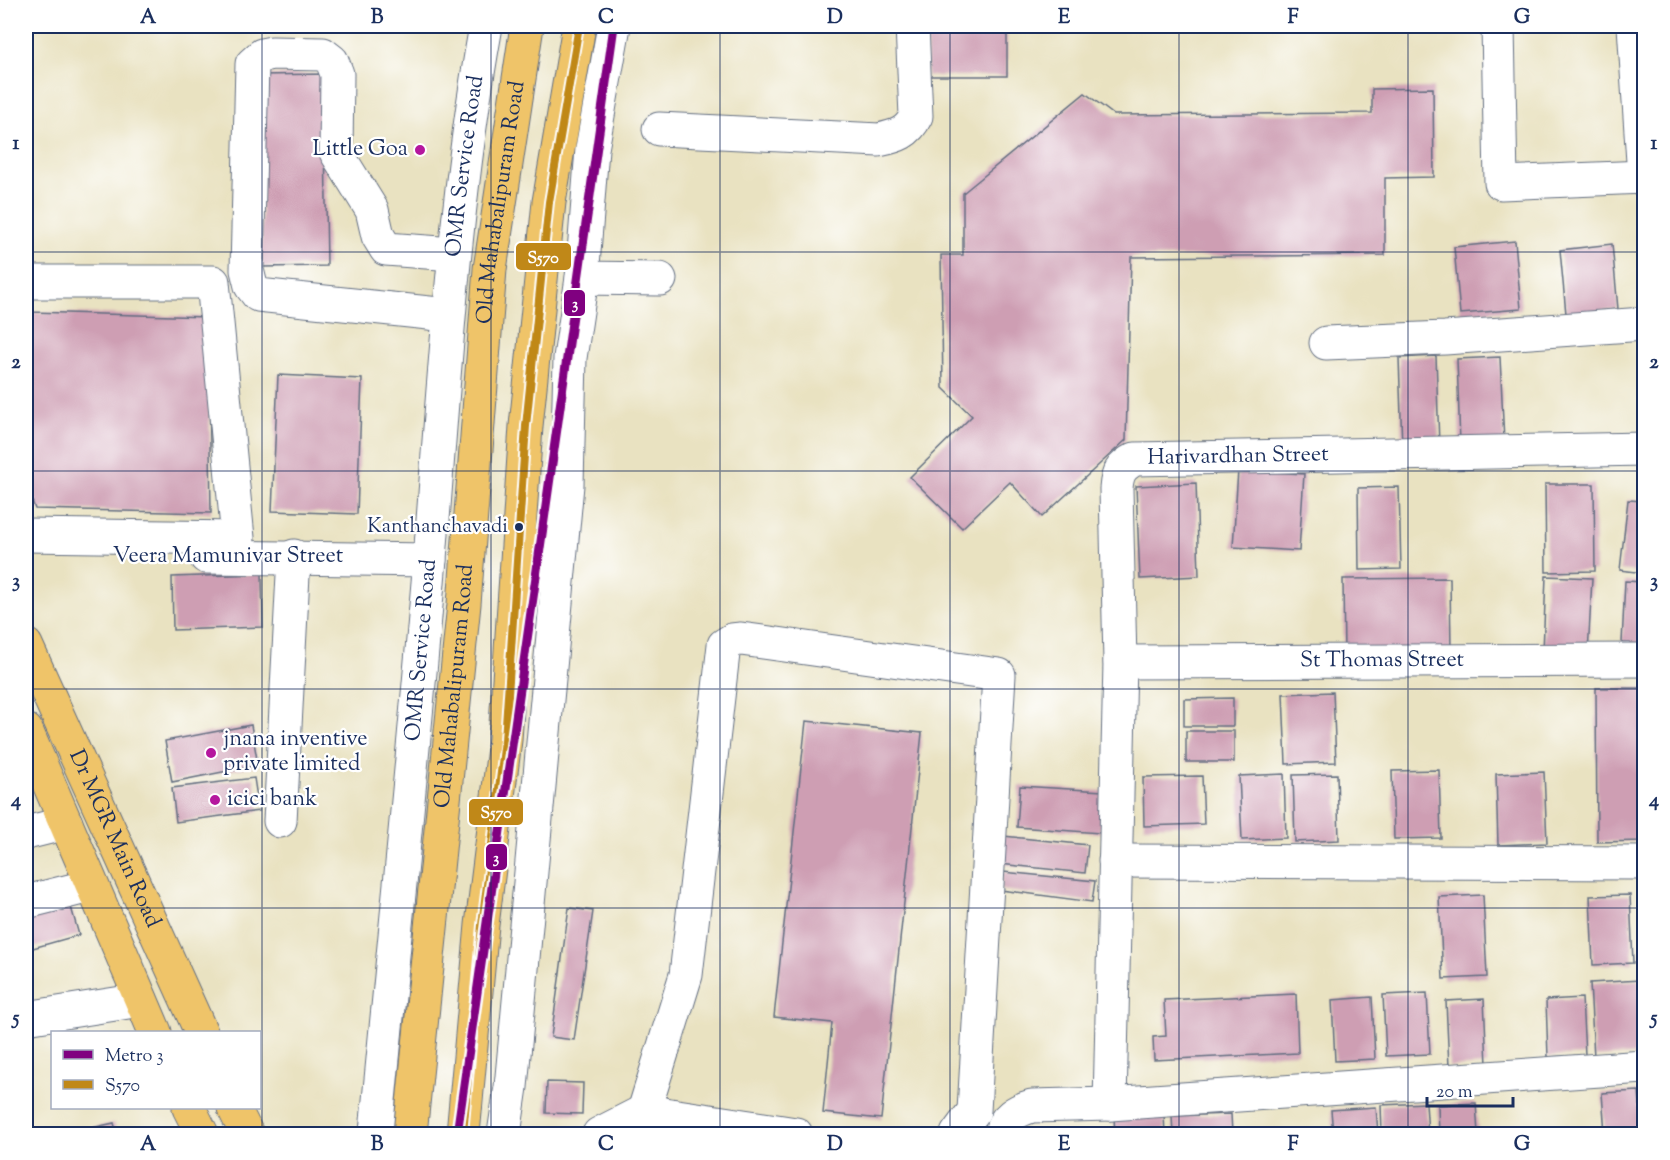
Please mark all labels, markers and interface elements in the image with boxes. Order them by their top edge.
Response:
text: A [140,4,157,33]
text: B [371,4,384,33]
text: C [598,4,614,33]
text: D [827,4,843,33]
text: E [1058,4,1071,33]
text: F [1287,4,1299,33]
text: G [1514,4,1531,33]
street label: OMR Service Road [439,73,493,259]
street label: Old Mahabalipuram Road [470,79,534,325]
text: 1 [13,130,20,159]
text: 1 [1651,130,1658,159]
place label: Little Goa [313,134,408,166]
marker: Little Goa [413,143,427,157]
line badge: S570 [515,242,572,271]
text: S570 [527,248,559,271]
line badge: 3 [563,289,586,317]
text: 3 [572,294,579,317]
text: 2 [11,349,21,378]
text: 2 [1649,349,1659,378]
street label: Harivardhan Street [1147,439,1329,475]
place label: Kanthanchavadi [367,513,508,542]
marker: Kanthanchavadi [513,521,525,533]
street label: Veera Mamunivar Street [113,541,344,573]
street label: OMR Service Road [398,558,446,743]
street label: Old Mahabalipuram Road [427,563,483,810]
text: 3 [12,568,20,597]
text: 3 [1650,568,1658,597]
street label: St Thomas Street [1300,645,1465,677]
place label: jnana inventive private limited [223,724,367,781]
street label: Dr MGR Main Road [60,745,168,933]
marker: jnana inventive private limited [204,746,218,760]
place label: icici bank [227,784,317,816]
text: 4 [10,787,21,816]
text: 4 [1648,787,1659,816]
marker: icici bank [208,793,222,807]
line badge: S570 [468,798,524,826]
text: S570 [480,803,512,826]
line badge: 3 [485,843,508,871]
text: 3 [493,848,500,871]
text: 5 [11,1005,20,1034]
text: 5 [1649,1005,1658,1034]
legend [51,1031,261,1109]
text: Metro 3 [105,1044,163,1070]
scale bar [1427,1070,1512,1108]
text: S570 [105,1074,140,1100]
text: 20 m [1436,1080,1473,1106]
text: A [140,1131,157,1160]
text: B [371,1131,384,1160]
text: C [598,1131,614,1160]
text: D [827,1131,843,1160]
text: E [1058,1131,1071,1160]
text: F [1287,1131,1299,1160]
text: G [1514,1131,1531,1160]

